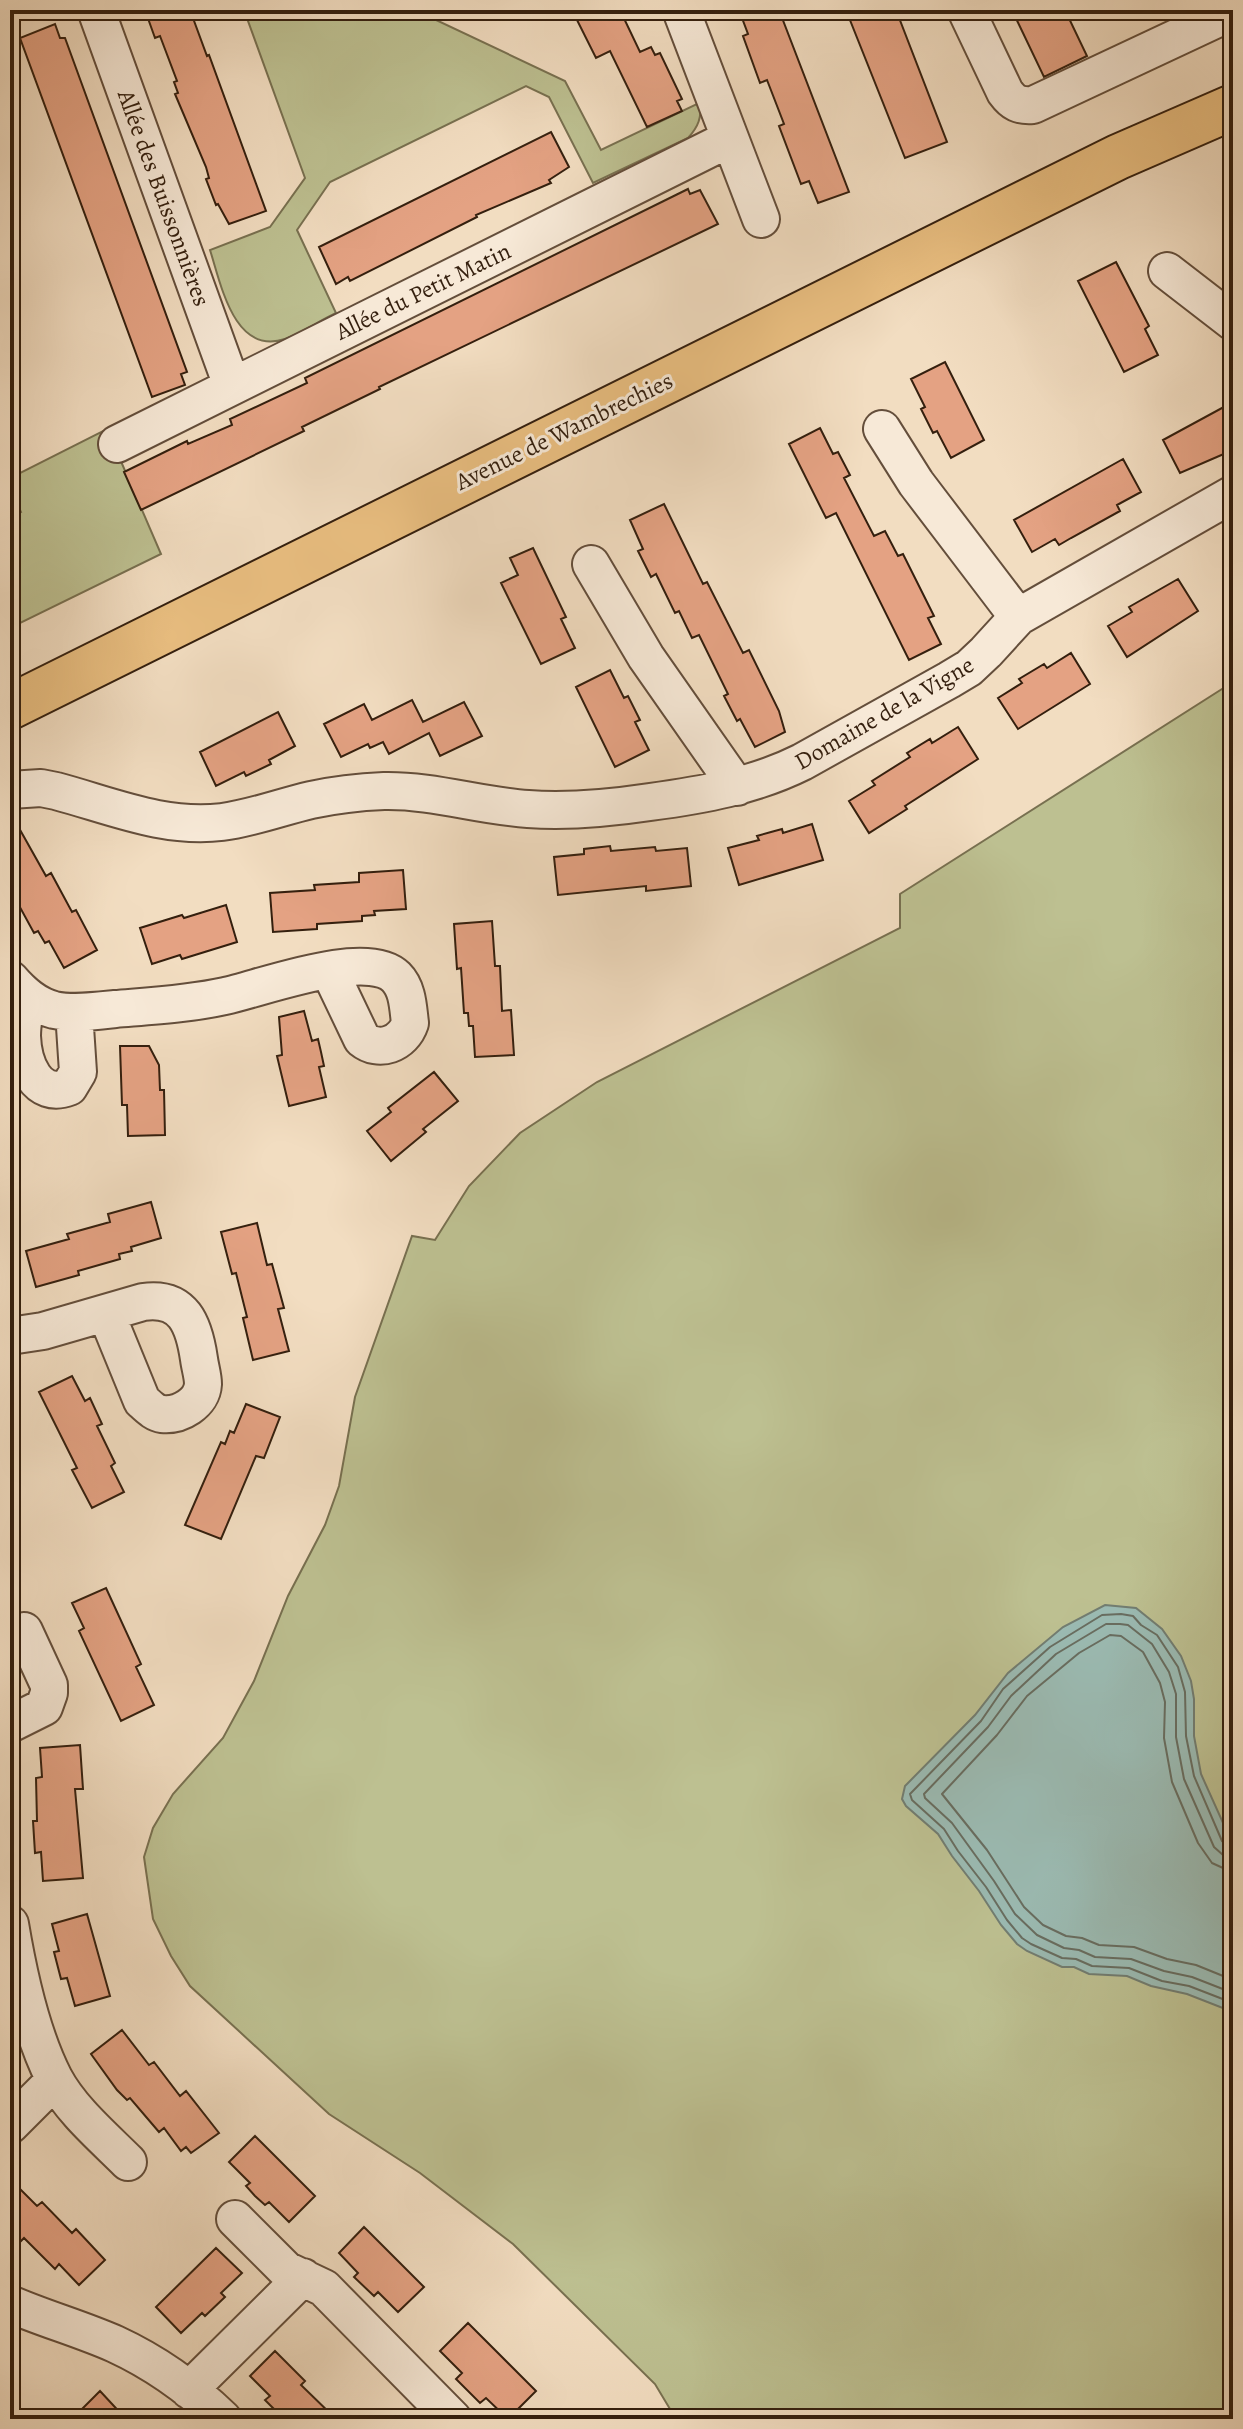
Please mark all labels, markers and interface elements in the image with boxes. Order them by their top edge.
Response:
street label: Allée des Buissonnières [110,84,218,311]
street label: Allée du Petit Matin [329,235,516,348]
street label: Avenue de Wambrechies [449,364,678,498]
street label: Domaine de la Vigne [789,649,979,777]

